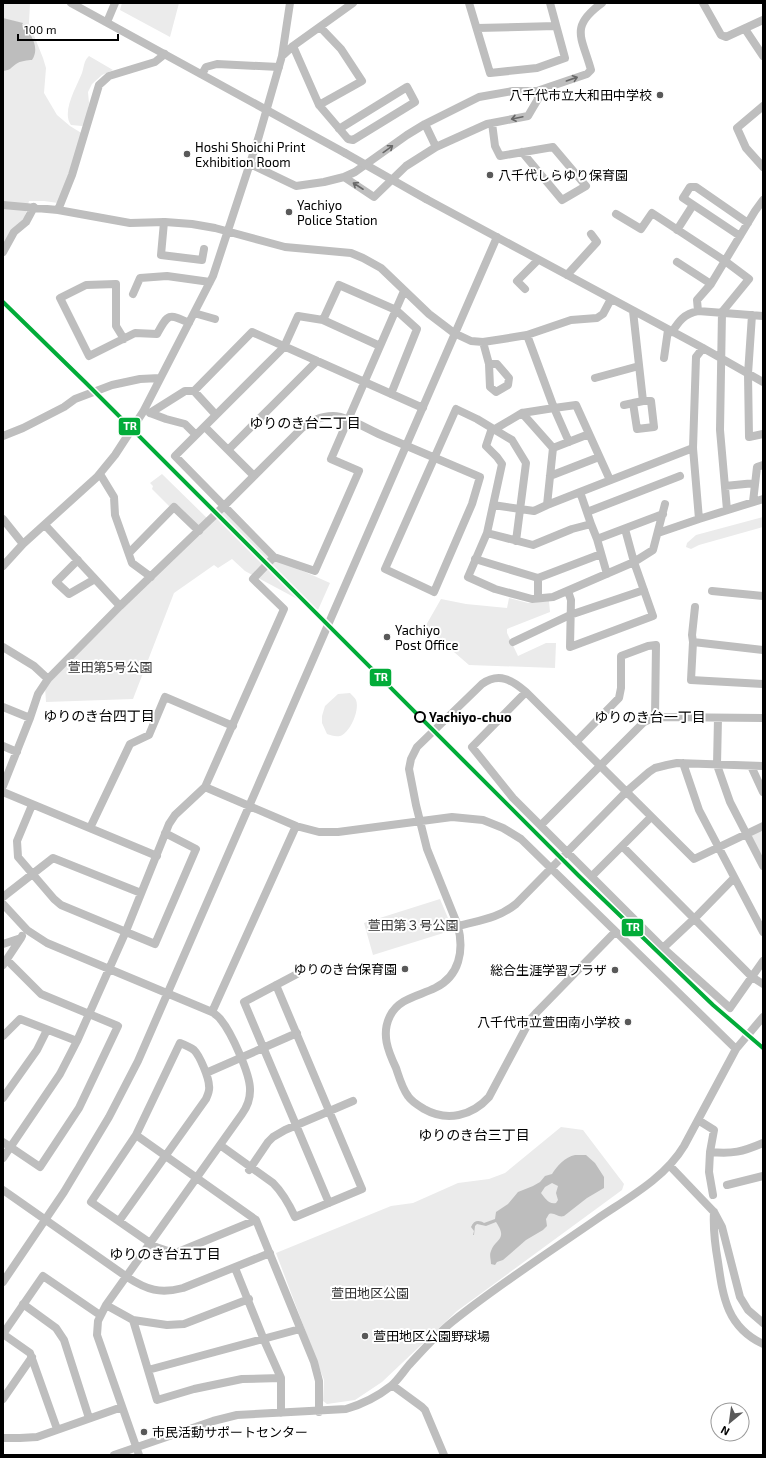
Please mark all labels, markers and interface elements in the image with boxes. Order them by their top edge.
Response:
scale bar [18,16,118,42]
text: 100 m [24,22,56,36]
one-way arrow [565,75,578,82]
place label: 八千代市立大和田中学校 [509,87,652,103]
marker: 八千代市立大和田中学校 [655,90,665,100]
one-way arrow [511,114,524,122]
place label: Hoshi Shoichi Print Exhibition Room [195,139,305,170]
one-way arrow [383,145,394,153]
marker: Hoshi Shoichi Print Exhibition Room [182,149,192,159]
place label: 八千代しらゆり保育園 [498,167,628,183]
marker: 八千代しらゆり保育園 [485,170,495,180]
one-way arrow [353,182,364,190]
place label: Yachiyo Police Station [297,197,378,228]
marker: Yachiyo Police Station [284,207,294,217]
district label: ゆりのき台二丁目 [249,414,361,431]
line badge: TR [118,417,141,436]
text: TR [123,419,137,432]
place label: Yachiyo Post Office [395,622,458,653]
marker: Yachiyo Post Office [382,632,392,642]
park label: 萱田第5号公園 [68,659,152,675]
line badge: TR [369,668,392,687]
text: TR [374,670,388,683]
district label: ゆりのき台四丁目 [43,707,155,724]
district label: ゆりのき台一丁目 [594,708,706,725]
place label: Yachiyo-chuo [429,709,512,725]
marker: Yachiyo-chuo [414,711,426,723]
park label: 萱田第３号公園 [367,917,459,933]
line badge: TR [621,918,644,937]
text: TR [626,920,640,933]
place label: ゆりのき台保育園 [293,961,397,977]
place label: 総合生涯学習プラザ [490,962,607,978]
marker: ゆりのき台保育園 [400,964,410,974]
marker: 総合生涯学習プラザ [610,965,620,975]
place label: 八千代市立萱田南小学校 [477,1014,620,1030]
marker: 八千代市立萱田南小学校 [623,1017,633,1027]
district label: ゆりのき台三丁目 [418,1126,530,1143]
district label: ゆりのき台五丁目 [109,1245,221,1262]
park label: 萱田地区公園 [331,1285,409,1301]
place label: 萱田地区公園野球場 [373,1328,490,1344]
marker: 萱田地区公園野球場 [360,1331,370,1341]
north arrow [710,1402,750,1442]
place label: 市民活動サポートセンター [152,1424,308,1440]
text: N [718,1424,732,1439]
marker: 市民活動サポートセンター [139,1427,149,1437]

